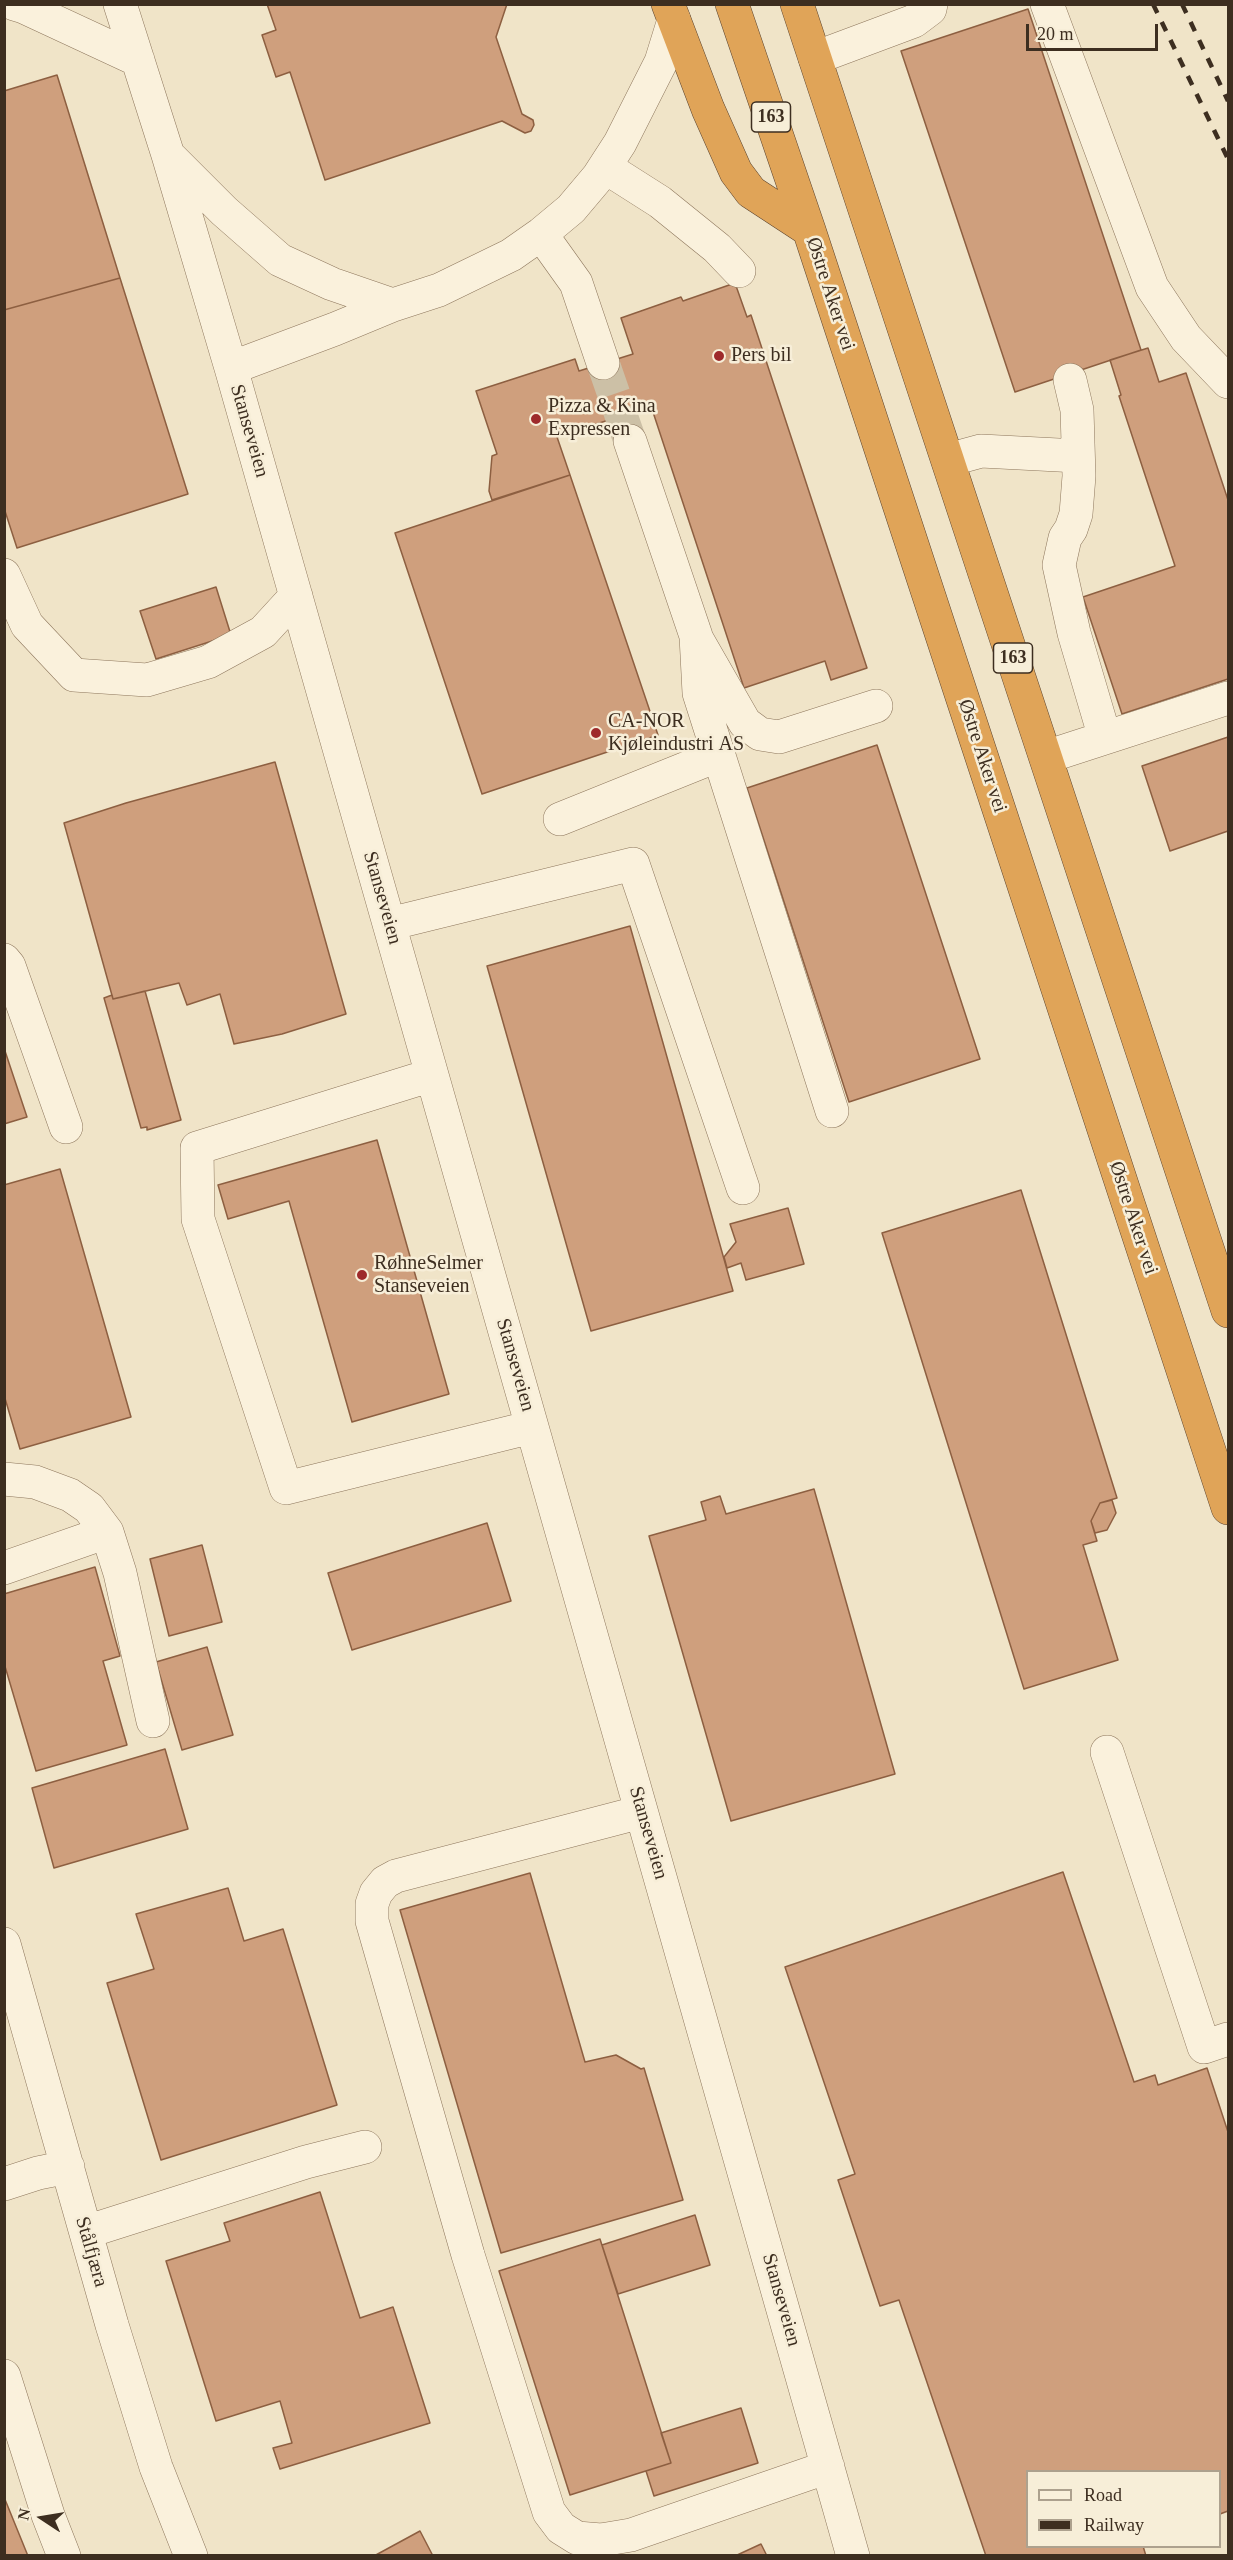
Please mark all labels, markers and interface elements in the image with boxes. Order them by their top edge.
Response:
scale bar [1029,12,1161,50]
text: 20 m [1037,24,1074,44]
road number: 163 [752,102,790,132]
street label: Østre Aker vei [800,234,860,354]
place label: Pers bil [731,344,792,368]
marker: Pers bil [712,349,726,363]
street label: Stanseveien [224,382,274,480]
place label: Pizza & Kina Expressen [548,395,656,442]
marker: Pizza & Kina Expressen [529,412,543,426]
road number: 163 [994,643,1032,673]
street label: Østre Aker vei [952,696,1012,816]
place label: CA-NOR Kjøleindustri AS [608,710,744,757]
marker: CA-NOR Kjøleindustri AS [589,726,603,740]
street label: Stanseveien [357,849,407,947]
street label: Østre Aker vei [1103,1158,1163,1278]
place label: RøhneSelmer Stanseveien [374,1252,483,1299]
marker: RøhneSelmer Stanseveien [355,1268,369,1282]
street label: Stanseveien [490,1316,540,1414]
street label: Stanseveien [623,1784,673,1882]
street label: Stålfjæra [70,2214,112,2290]
street label: Stanseveien [756,2251,806,2349]
legend [1026,2470,1221,2548]
text: Road [1084,2485,1122,2505]
north arrow [12,2488,72,2548]
text: N [14,2507,33,2522]
text: Railway [1084,2515,1144,2535]

